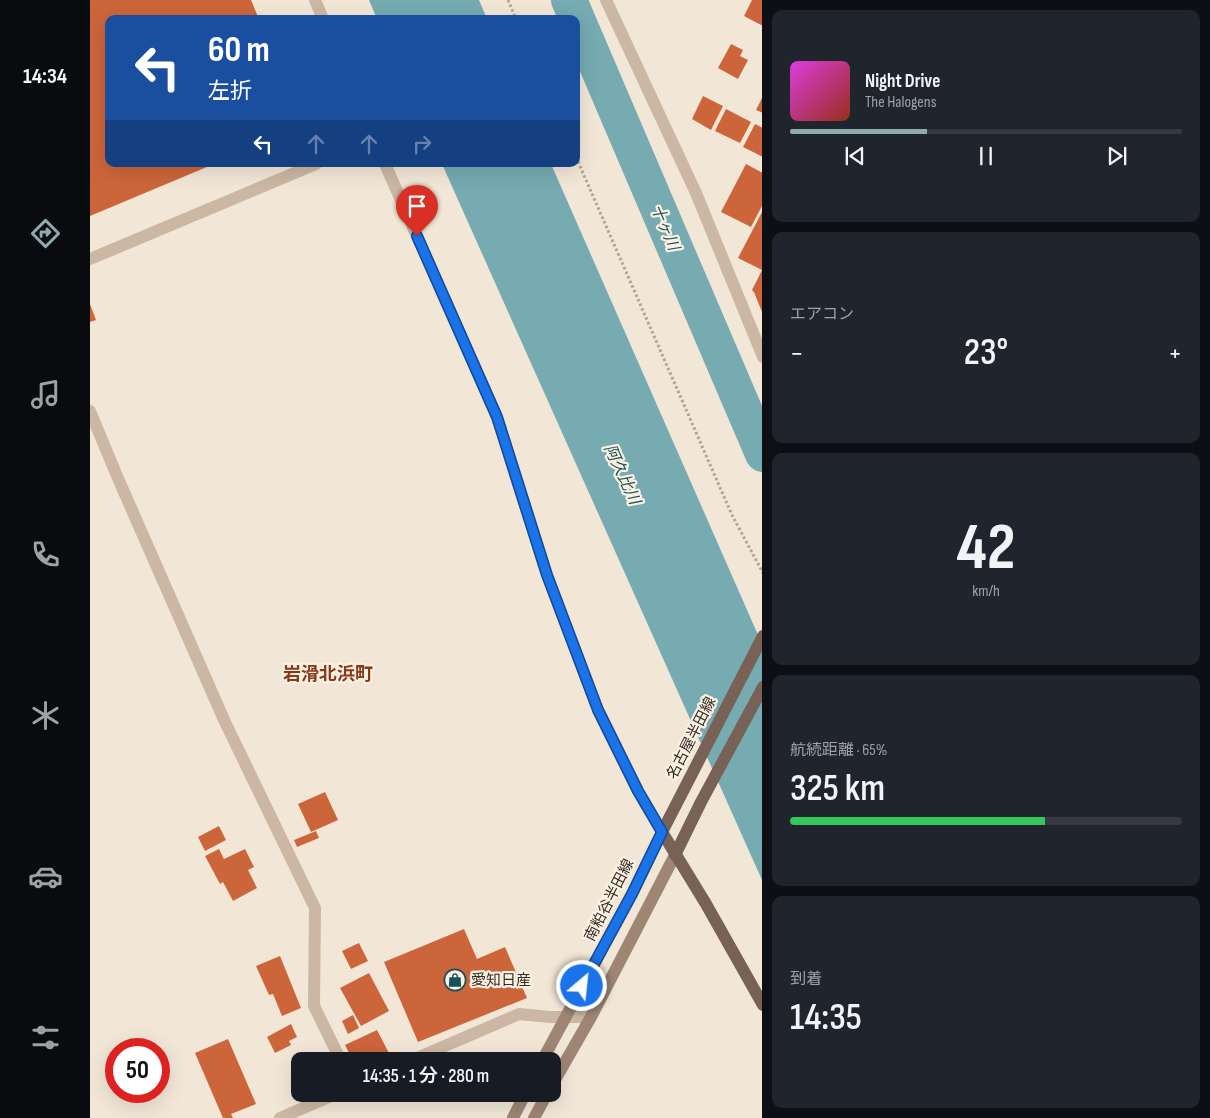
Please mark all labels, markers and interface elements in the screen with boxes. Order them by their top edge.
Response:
text: 60 m [208,29,270,72]
icon: left [125,35,190,100]
text: 14:34 [23,63,67,90]
text: Night Drive [865,70,940,93]
text: 左折 [208,78,252,105]
text: The Halogens [865,93,936,112]
icon: left [249,130,277,158]
icon: ahead [302,130,330,158]
icon: ahead [355,130,383,158]
icon: right [408,130,436,158]
icon: previous [841,142,869,170]
icon: pause [972,142,1000,170]
icon: next [1103,142,1131,170]
pin [396,185,438,236]
icon: arrive [403,192,431,220]
water label: 十ヶ川 [646,202,684,255]
icon: directions [28,216,63,251]
text: エアコン [790,305,854,324]
text: 23° [964,330,1008,375]
text: − [790,337,804,370]
text: + [1168,337,1182,370]
icon: music [28,377,63,412]
water label: 阿久比川 [600,442,645,509]
text: 42 [957,510,1015,588]
icon: phone [28,537,63,572]
text: km/h [972,582,1000,601]
district label: 岩滑北浜町 [283,664,373,685]
street label: 名古屋半田線 [663,694,720,783]
icon: climate [28,698,63,733]
text: 航続距離 · 65% [790,741,887,760]
text: 325 km [790,766,885,811]
street label: 南粕谷半田線 [581,856,638,945]
icon: car [28,859,63,894]
position arrow [555,959,607,1011]
shop icon: 愛知日産 [443,968,467,992]
text: 到着 [790,970,822,989]
place label: 愛知日産 [471,971,531,990]
text: 14:35 [790,995,862,1040]
icon: filters [28,1020,63,1055]
speed limit sign: 50 [105,1038,170,1103]
text: 14:35 · 1 分 · 280 m [363,1065,489,1088]

